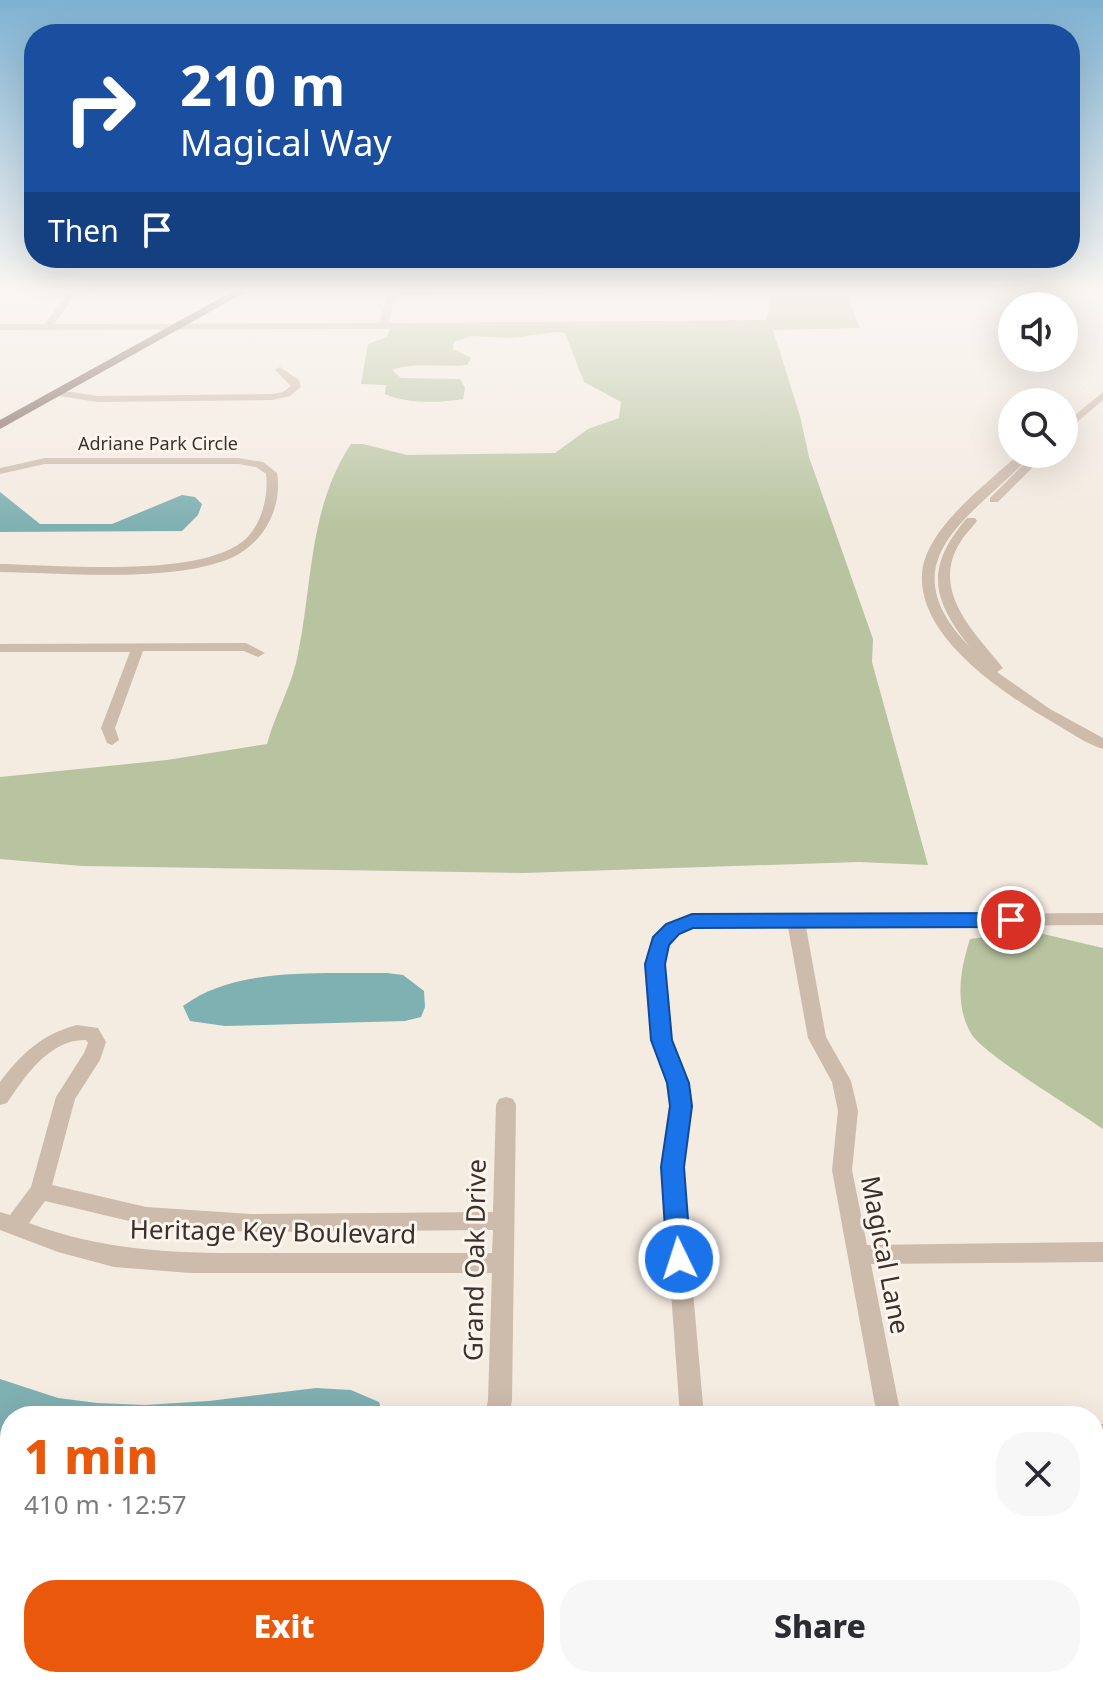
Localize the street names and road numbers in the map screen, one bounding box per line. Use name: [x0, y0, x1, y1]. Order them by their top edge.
street label: Adriane Park Circle: [78, 431, 238, 455]
street label: Grand Oak Drive: [454, 1158, 494, 1361]
street label: Magical Lane: [853, 1173, 919, 1337]
street label: Heritage Key Boulevard: [129, 1211, 417, 1251]

